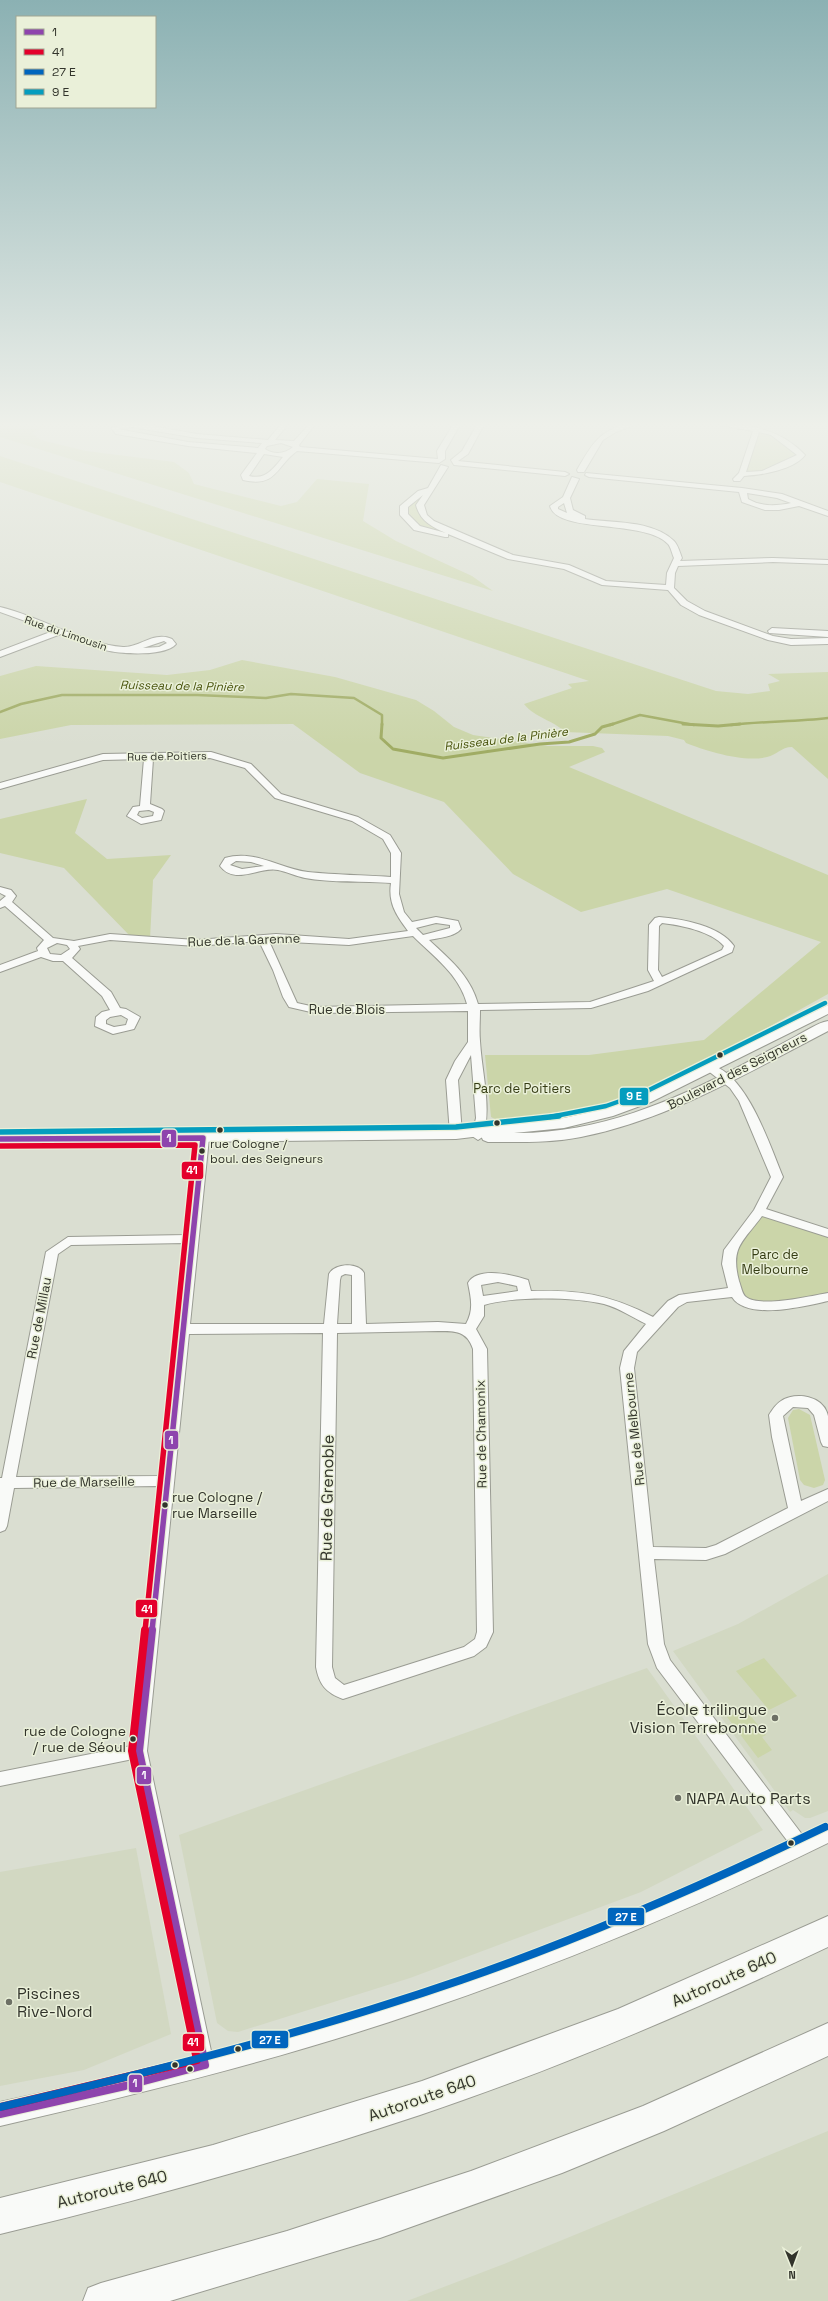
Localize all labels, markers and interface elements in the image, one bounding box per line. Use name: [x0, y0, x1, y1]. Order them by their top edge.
legend: [16, 16, 156, 108]
text: 1: [52, 24, 57, 40]
text: 41: [52, 44, 64, 60]
text: 27 E: [52, 64, 76, 80]
text: 9 E: [52, 84, 69, 100]
street label: Rue du Limousin: [23, 612, 109, 654]
water label: Ruisseau de la Pinière: [120, 677, 245, 695]
water label: Ruisseau de la Pinière: [443, 723, 570, 755]
street label: Rue de Poitiers: [127, 748, 207, 764]
street label: Rue de la Garenne: [187, 930, 301, 950]
street label: Rue de Blois: [309, 1001, 385, 1018]
street label: Boulevard des Seigneurs: [664, 1028, 810, 1114]
unlabelled marker: [715, 1050, 725, 1060]
park label: Parc de Poitiers: [473, 1080, 571, 1097]
line badge: 9 E: [619, 1087, 649, 1106]
text: 9 E: [626, 1089, 642, 1103]
unlabelled marker: [492, 1118, 502, 1128]
unlabelled marker: [215, 1125, 225, 1135]
line badge: 1: [161, 1129, 177, 1148]
text: 1: [167, 1131, 172, 1145]
place label: rue Cologne / boul. des Seigneurs: [210, 1136, 323, 1167]
marker: rue Cologne / boul. des Seigneurs: [197, 1146, 207, 1156]
line badge: 41: [181, 1161, 204, 1180]
text: 41: [186, 1163, 198, 1177]
park label: Parc de Melbourne: [741, 1246, 809, 1278]
street label: Rue de Millau: [23, 1276, 55, 1360]
street label: Rue de Melbourne: [620, 1372, 648, 1486]
street label: Rue de Chamonix: [472, 1379, 490, 1488]
line badge: 1: [164, 1430, 179, 1450]
text: 1: [169, 1433, 174, 1447]
street label: Rue de Grenoble: [315, 1435, 339, 1561]
street label: Rue de Marseille: [33, 1473, 135, 1491]
place label: rue Cologne / rue Marseille: [172, 1488, 263, 1522]
marker: rue Cologne / rue Marseille: [160, 1500, 170, 1510]
line badge: 41: [135, 1599, 158, 1618]
text: 41: [141, 1602, 153, 1616]
place label: École trilingue Vision Terrebonne: [630, 1699, 767, 1738]
marker: École trilingue Vision Terrebonne: [770, 1713, 780, 1723]
place label: rue de Cologne / rue de Séoul: [24, 1722, 126, 1756]
marker: rue de Cologne / rue de Séoul: [128, 1734, 138, 1744]
line badge: 1: [136, 1766, 152, 1785]
text: 1: [142, 1768, 147, 1782]
place label: NAPA Auto Parts: [686, 1788, 811, 1809]
marker: NAPA Auto Parts: [673, 1793, 683, 1803]
unlabelled marker: [786, 1838, 796, 1848]
line badge: 27 E: [607, 1907, 645, 1926]
text: 27 E: [615, 1910, 637, 1924]
street label: Autoroute 640: [668, 1946, 780, 2012]
place label: Piscines Rive-Nord: [17, 1983, 93, 2022]
marker: Piscines Rive-Nord: [4, 1997, 14, 2007]
line badge: 27 E: [251, 2030, 289, 2049]
line badge: 41: [182, 2033, 205, 2052]
text: 27 E: [259, 2033, 281, 2047]
text: 41: [187, 2035, 199, 2049]
unlabelled marker: [233, 2044, 243, 2054]
unlabelled marker: [170, 2060, 180, 2070]
unlabelled marker: [185, 2064, 195, 2074]
street label: Autoroute 640: [365, 2070, 479, 2126]
line badge: 1: [128, 2074, 143, 2093]
text: 1: [133, 2076, 138, 2090]
street label: Autoroute 640: [55, 2165, 169, 2213]
north arrow: [772, 2245, 812, 2285]
text: N: [788, 2268, 796, 2282]

